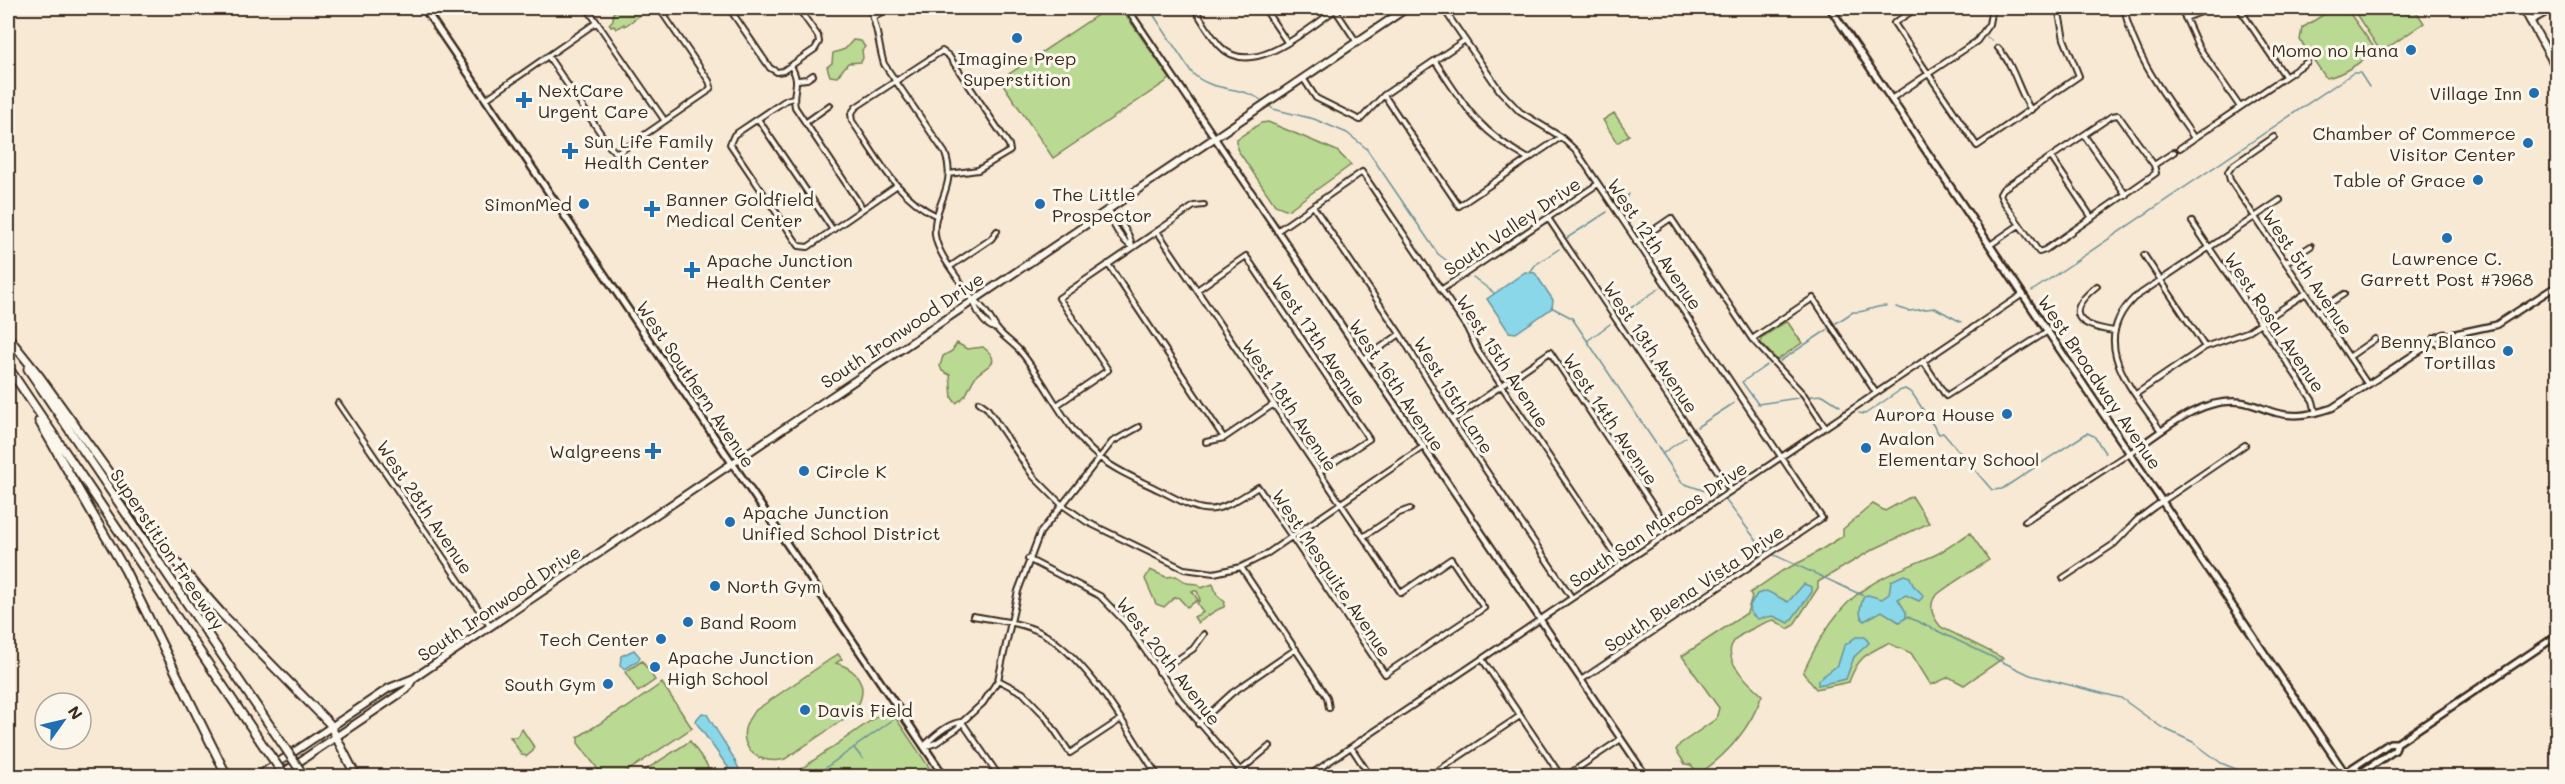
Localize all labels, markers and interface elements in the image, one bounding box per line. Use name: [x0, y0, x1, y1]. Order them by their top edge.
marker: Imagine Prep Superstition: [1010, 31, 1024, 45]
place label: Momo no Hana: [2272, 38, 2399, 62]
marker: Momo no Hana: [2404, 43, 2418, 57]
place label: Imagine Prep Superstition: [958, 46, 1076, 91]
place label: NextCare Urgent Care: [538, 78, 649, 123]
place label: Village Inn: [2429, 81, 2522, 105]
marker: Village Inn: [2527, 86, 2541, 100]
marker: NextCare Urgent Care: [515, 91, 533, 109]
place label: Chamber of Commerce Visitor Center: [2312, 121, 2516, 166]
place label: Sun Life Family Health Center: [584, 129, 714, 174]
marker: Chamber of Commerce Visitor Center: [2521, 136, 2535, 150]
marker: Sun Life Family Health Center: [561, 142, 579, 160]
place label: Table of Grace: [2333, 168, 2466, 192]
street label: South Valley Drive: [1439, 171, 1585, 281]
marker: Table of Grace: [2471, 173, 2485, 187]
street label: West 12th Avenue: [1602, 174, 1708, 314]
place label: The Little Prospector: [1052, 182, 1152, 227]
place label: Banner Goldfield Medical Center: [666, 187, 814, 232]
place label: SimonMed: [484, 192, 572, 216]
marker: SimonMed: [577, 197, 591, 211]
marker: The Little Prospector: [1033, 197, 1047, 211]
marker: Banner Goldfield Medical Center: [643, 200, 661, 218]
street label: West 5th Avenue: [2257, 205, 2359, 339]
marker: Lawrence C. Garrett Post #7968: [2440, 231, 2454, 245]
place label: Lawrence C. Garrett Post #7968: [2361, 246, 2534, 291]
street label: West Rosal Avenue: [2219, 247, 2331, 397]
place label: Apache Junction Health Center: [706, 248, 853, 293]
marker: Apache Junction Health Center: [683, 261, 701, 279]
street label: South Ironwood Drive: [816, 266, 988, 394]
street label: West 17th Avenue: [1266, 270, 1372, 410]
street label: West 13th Avenue: [1598, 276, 1704, 418]
street label: West 15th Avenue: [1451, 290, 1555, 432]
street label: West Broadway Avenue: [2033, 290, 2167, 474]
street label: West Southern Avenue: [631, 296, 761, 472]
street label: West 16th Avenue: [1344, 314, 1450, 456]
place label: Benny Blanco Tortillas: [2380, 329, 2496, 374]
street label: West 15th Lane: [1408, 332, 1500, 458]
street label: West 18th Avenue: [1237, 334, 1343, 476]
marker: Benny Blanco Tortillas: [2501, 344, 2515, 358]
street label: West 14th Avenue: [1558, 348, 1664, 490]
place label: Aurora House: [1874, 402, 1995, 426]
marker: Aurora House: [2000, 407, 2014, 421]
place label: Avalon Elementary School: [1878, 426, 2040, 471]
street label: West 28th Avenue: [371, 435, 479, 579]
place label: Walgreens: [549, 439, 641, 463]
marker: Avalon Elementary School: [1859, 441, 1873, 455]
marker: Walgreens: [646, 444, 660, 458]
street label: South San Marcos Drive: [1564, 455, 1752, 593]
place label: Circle K: [816, 459, 886, 483]
street label: Superstition Freeway: [105, 464, 231, 634]
marker: Circle K: [797, 464, 811, 478]
street label: West Mesquite Avenue: [1267, 484, 1397, 662]
place label: Apache Junction Unified School District: [742, 500, 940, 545]
marker: Apache Junction Unified School District: [723, 515, 737, 529]
street label: South Buena Vista Drive: [1599, 519, 1789, 657]
street label: South Ironwood Drive: [413, 539, 585, 667]
place label: North Gym: [727, 574, 821, 598]
marker: North Gym: [708, 579, 722, 593]
street label: West 20th Avenue: [1111, 592, 1227, 730]
place label: Band Room: [700, 610, 797, 634]
marker: Band Room: [681, 615, 695, 629]
place label: Tech Center: [539, 627, 649, 651]
marker: Tech Center: [654, 632, 668, 646]
place label: Apache Junction High School: [667, 645, 814, 690]
marker: Apache Junction High School: [648, 660, 662, 674]
place label: South Gym: [504, 672, 596, 696]
marker: South Gym: [601, 677, 615, 691]
north arrow: [33, 691, 93, 751]
place label: Davis Field: [817, 698, 913, 722]
text: N: [64, 701, 88, 723]
marker: Davis Field: [798, 703, 812, 717]

